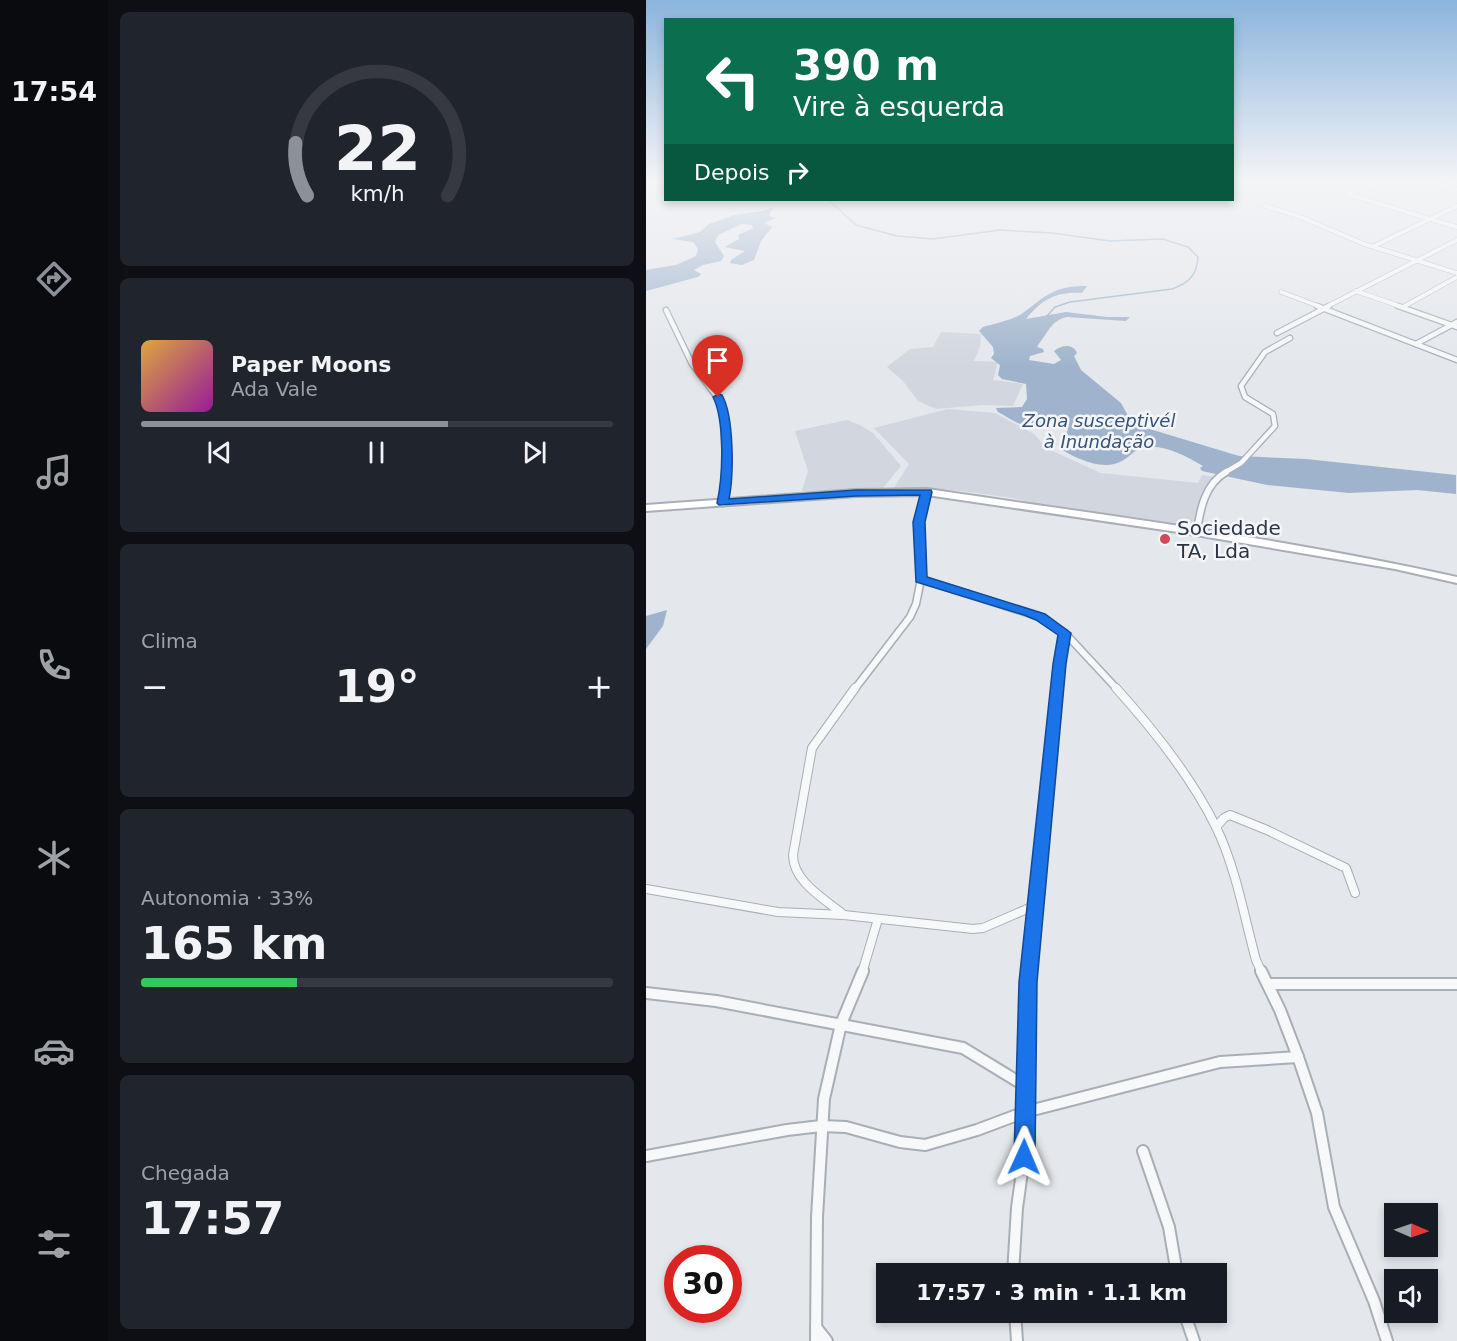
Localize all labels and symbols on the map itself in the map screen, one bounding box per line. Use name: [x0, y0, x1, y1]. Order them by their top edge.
pin: [692, 335, 743, 397]
water label: Zona susceptivél à Inundação: [1022, 410, 1175, 452]
place label: Sociedade TA, Lda: [1176, 516, 1281, 563]
marker: Sociedade TA, Lda: [1158, 532, 1172, 546]
position arrow: [992, 1125, 1056, 1189]
north arrow: [1384, 1203, 1438, 1257]
speed limit sign: 30: [664, 1245, 742, 1323]

